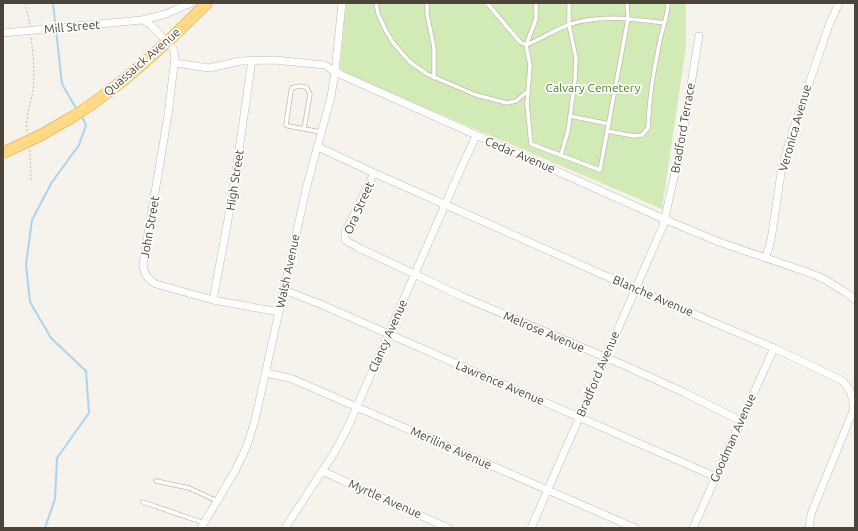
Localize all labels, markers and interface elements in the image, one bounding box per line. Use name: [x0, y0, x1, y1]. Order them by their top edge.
street label: Mill Street: [44, 18, 101, 35]
street label: Quassaick Avenue: [101, 25, 182, 98]
park label: Calvary Cemetery: [546, 81, 641, 94]
street label: Bradford Terrace: [668, 82, 697, 174]
street label: Veronica Avenue: [776, 83, 813, 173]
street label: Cedar Avenue: [483, 134, 557, 175]
street label: High Street: [223, 148, 246, 211]
street label: Ora Street: [341, 179, 376, 236]
street label: John Street: [138, 195, 161, 259]
street label: Walsh Avenue: [273, 233, 302, 309]
street label: Blanche Avenue: [611, 273, 695, 318]
street label: Clancy Avenue: [366, 297, 409, 374]
street label: Melrose Avenue: [502, 309, 587, 354]
street label: Bradford Avenue: [574, 329, 621, 419]
street label: Lawrence Avenue: [454, 358, 546, 407]
street label: Goodman Avenue: [707, 391, 758, 484]
street label: Meriline Avenue: [409, 424, 494, 471]
street label: Myrtle Avenue: [347, 477, 424, 520]

